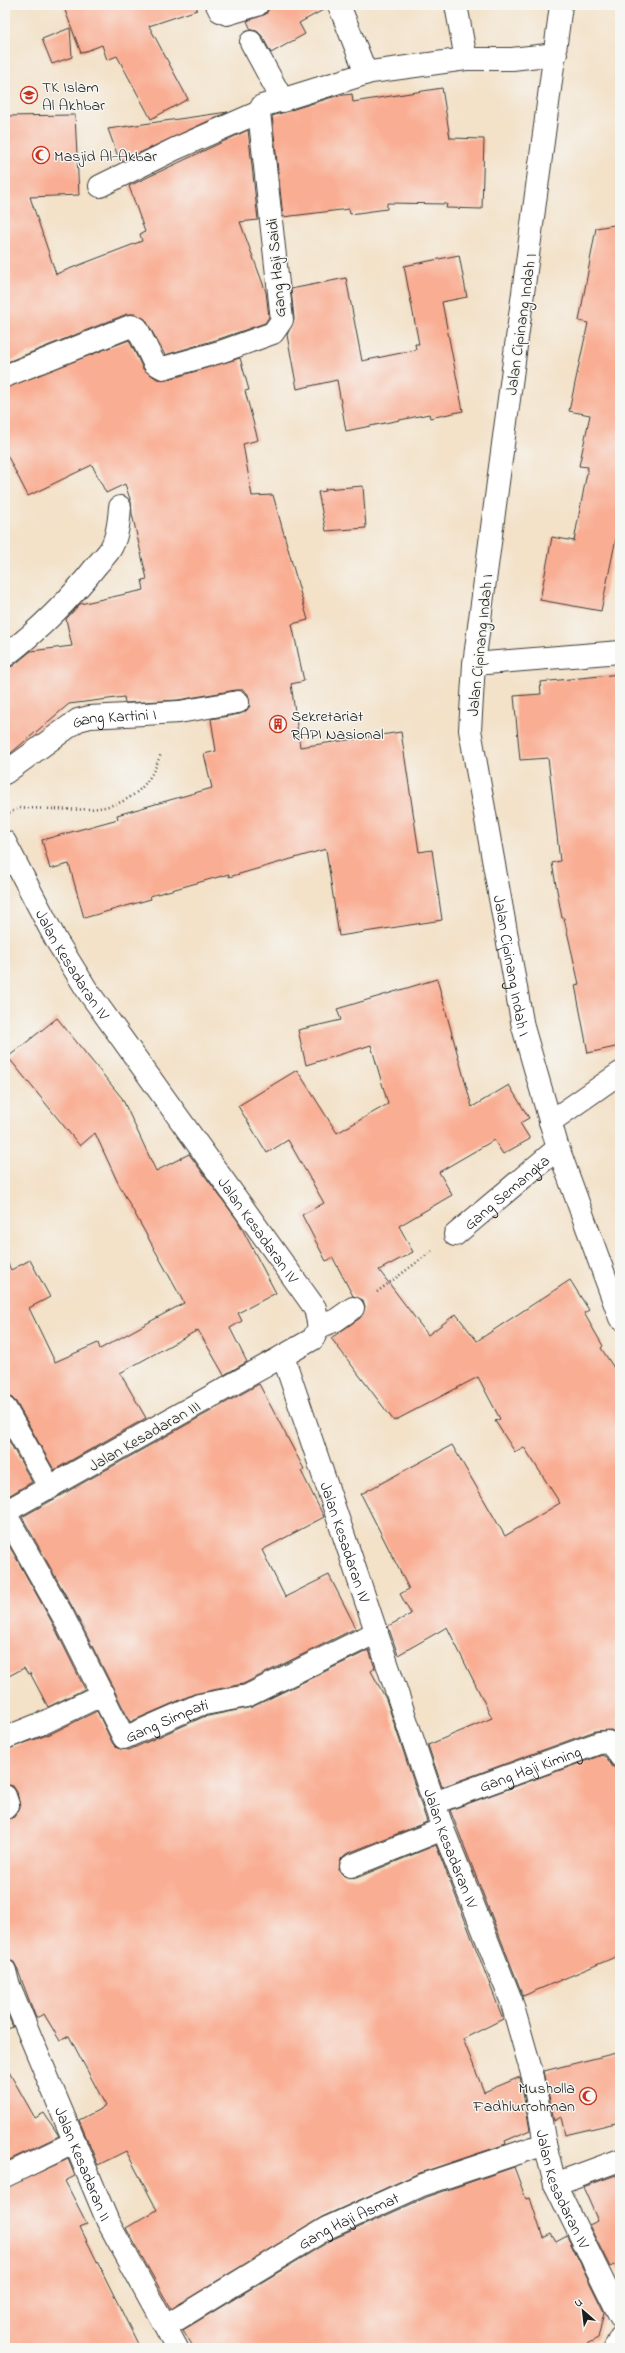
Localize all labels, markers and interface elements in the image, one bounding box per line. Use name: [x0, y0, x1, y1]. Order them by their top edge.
place label: TK Islam Al Akhbar: [42, 76, 105, 118]
school or university icon: TK Islam Al Akhbar: [19, 85, 39, 105]
mosque icon: Masjid Al-Akbar: [31, 145, 51, 165]
place label: Masjid Al-Akbar: [54, 145, 157, 169]
street label: Gang Haji Saidi: [261, 217, 293, 318]
street label: Jalan Cipinang Indah I: [500, 252, 544, 397]
street label: Jalan Cipinang Indah I: [462, 573, 500, 718]
street label: Gang Kartini I: [66, 703, 157, 736]
place label: Sekretariat RAPI Nasional: [291, 705, 384, 747]
building icon: Sekretariat RAPI Nasional: [268, 714, 288, 734]
street label: Jalan Cipinang Indah I: [486, 893, 535, 1040]
street label: Jalan Kesadaran IV: [28, 906, 115, 1026]
street label: Gang Semangka: [459, 1150, 556, 1237]
street label: Jalan Kesadaran IV: [211, 1173, 304, 1289]
street label: Jalan Kesadaran III: [85, 1395, 205, 1479]
street label: Jalan Kesadaran IV: [312, 1479, 376, 1606]
street label: Gang Simpati: [122, 1693, 211, 1750]
street label: Gang Haji Kiming: [476, 1740, 585, 1800]
street label: Jalan Kesadaran IV: [416, 1786, 483, 1912]
place label: Musholla Fadhlurrohman: [472, 2077, 575, 2119]
mosque icon: Musholla Fadhlurrohman: [578, 2086, 598, 2106]
street label: Jalan Kesadaran II: [47, 2103, 116, 2225]
street label: Jalan Kesadaran IV: [529, 2128, 595, 2254]
street label: Gang Haji Asmat: [294, 2187, 404, 2257]
north arrow: [563, 2291, 603, 2331]
text: U: [572, 2294, 586, 2312]

